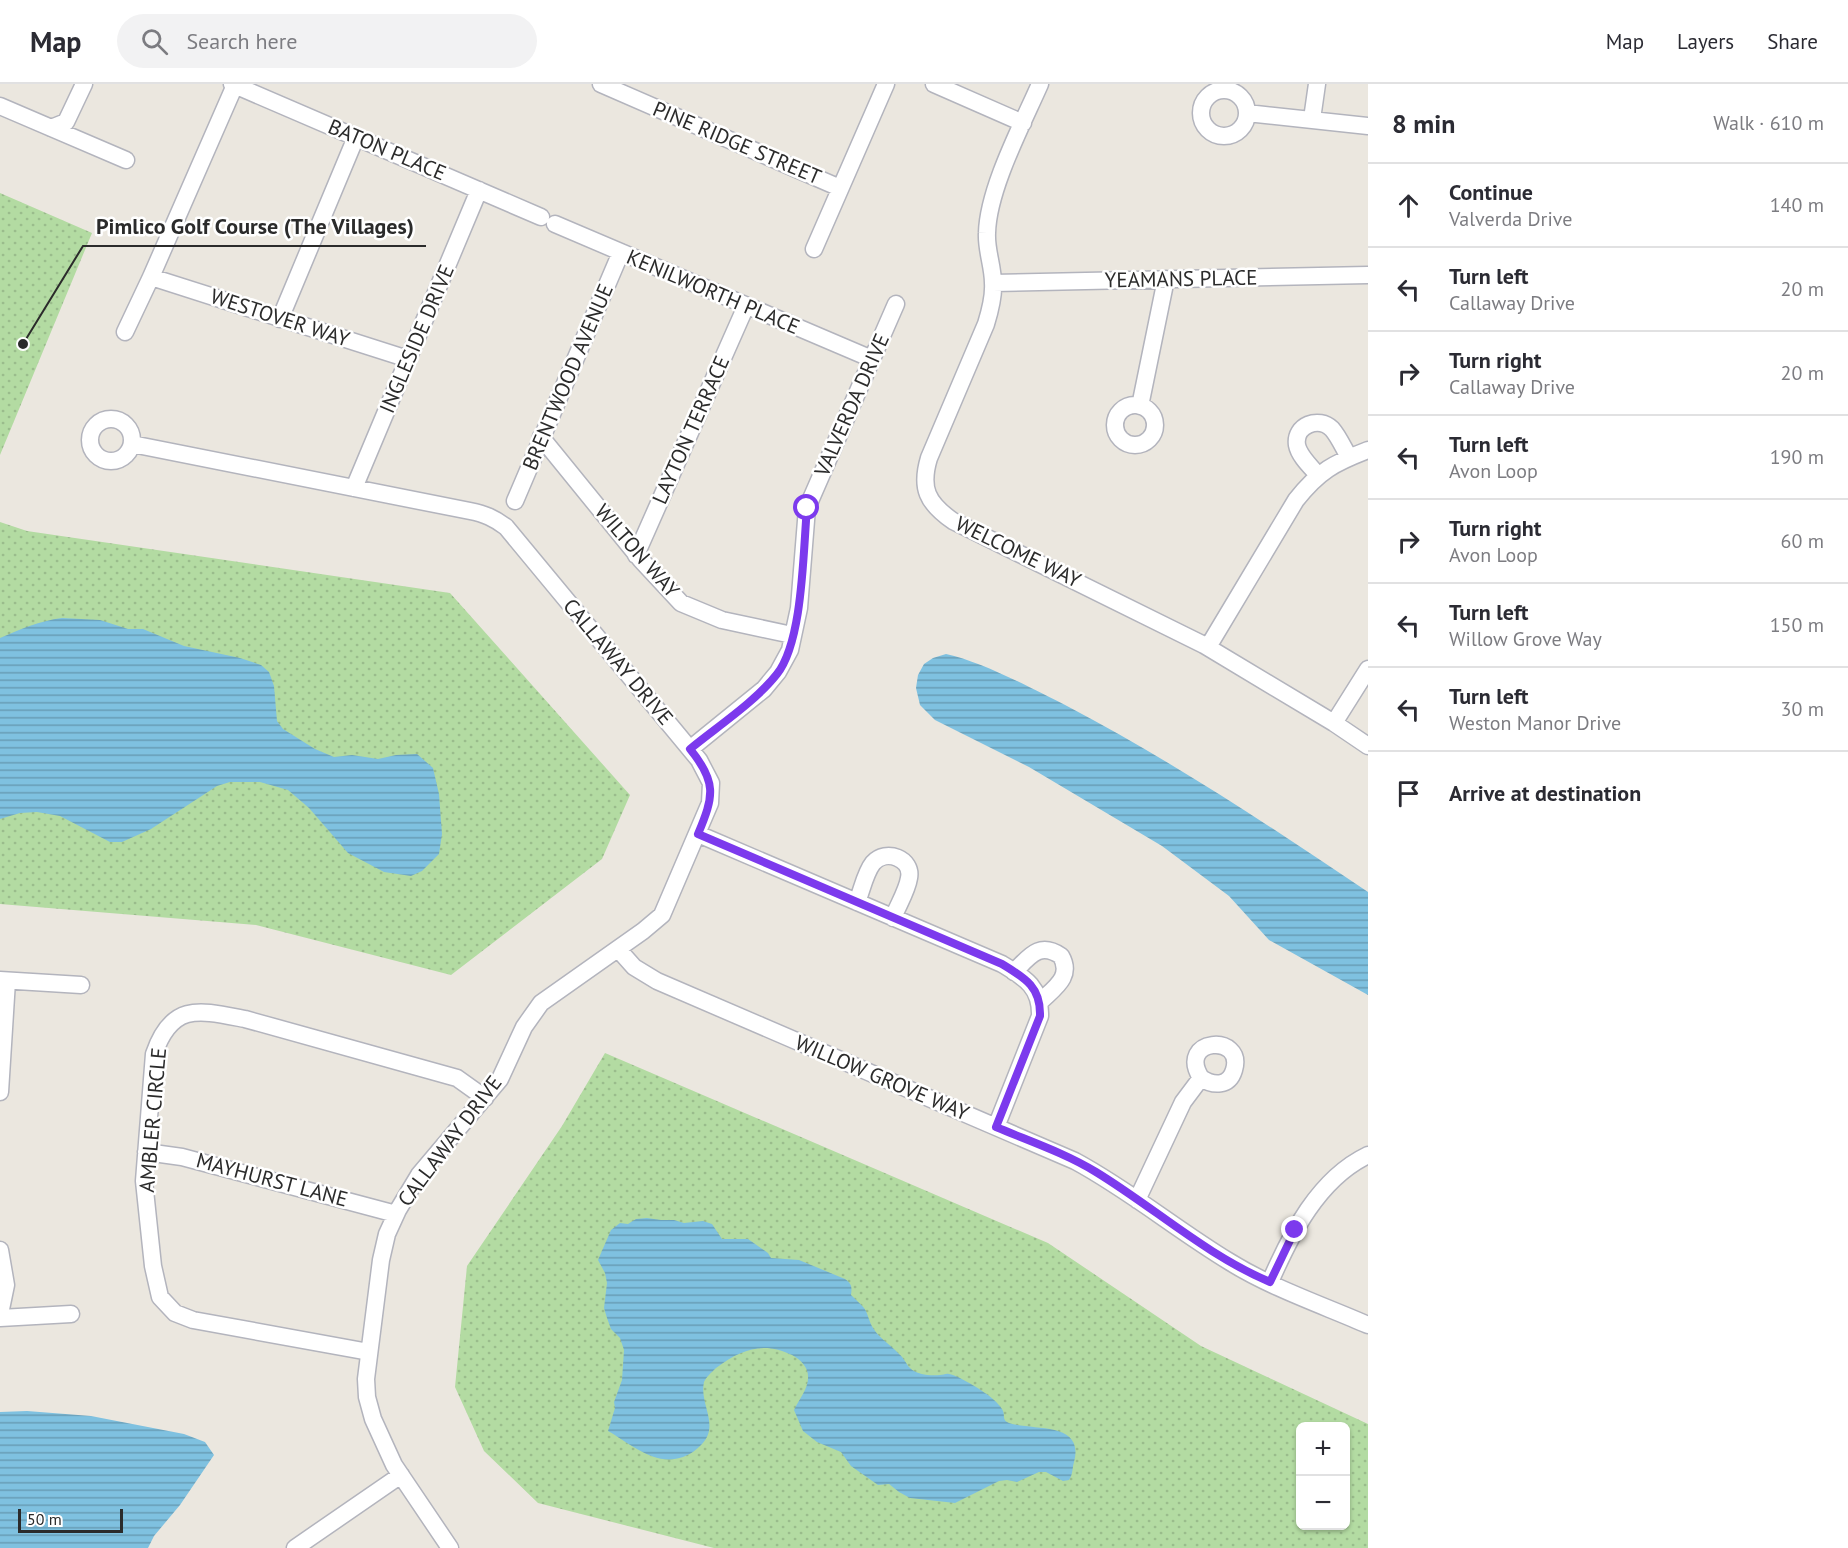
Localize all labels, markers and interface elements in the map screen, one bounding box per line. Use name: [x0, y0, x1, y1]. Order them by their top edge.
search box: [117, 14, 537, 68]
text: Map: [30, 23, 81, 60]
icon: search: [138, 25, 171, 58]
text: Search here: [186, 27, 297, 55]
text: Map: [1606, 28, 1644, 55]
text: Layers: [1677, 28, 1734, 55]
text: Share: [1767, 28, 1818, 55]
street label: PINE RIDGE STREET: [649, 95, 826, 190]
text: 8 min: [1392, 107, 1455, 140]
text: Walk · 610 m: [1713, 110, 1824, 136]
street label: BATON PLACE: [324, 113, 450, 187]
text: Continue: [1449, 178, 1533, 206]
icon: ahead: [1392, 189, 1425, 222]
text: 140 m: [1770, 192, 1824, 218]
callout: Pimlico Golf Course (The Villages): [83, 206, 426, 246]
text: Valverda Drive: [1449, 206, 1572, 232]
text: Pimlico Golf Course (The Villages): [96, 212, 414, 240]
street label: KENILWORTH PLACE: [623, 243, 804, 340]
street label: INGLESIDE DRIVE: [373, 261, 460, 417]
text: Turn left: [1449, 262, 1529, 290]
street label: YEAMANS PLACE: [1104, 264, 1258, 293]
icon: left: [1392, 273, 1425, 306]
text: 20 m: [1781, 276, 1824, 302]
street label: BRENTWOOD AVENUE: [516, 280, 619, 474]
street label: WESTOVER WAY: [207, 282, 353, 353]
text: Callaway Drive: [1449, 290, 1575, 316]
street label: VALVERDA DRIVE: [808, 329, 895, 481]
text: Turn right: [1449, 346, 1541, 374]
street label: LAYTON TERRACE: [646, 351, 735, 508]
icon: right: [1392, 357, 1425, 390]
text: 20 m: [1781, 360, 1824, 386]
text: Callaway Drive: [1449, 374, 1575, 400]
text: Turn left: [1449, 430, 1529, 458]
icon: left: [1392, 441, 1425, 474]
text: 190 m: [1770, 444, 1824, 470]
text: Avon Loop: [1449, 458, 1538, 484]
route start: [793, 494, 819, 520]
street label: WILTON WAY: [589, 498, 686, 603]
street label: WELCOME WAY: [951, 510, 1086, 594]
text: Turn right: [1449, 514, 1541, 542]
icon: right: [1392, 525, 1425, 558]
text: 60 m: [1781, 528, 1824, 554]
text: Avon Loop: [1449, 542, 1538, 568]
street label: CALLAWAY DRIVE: [558, 593, 679, 731]
text: Turn left: [1449, 598, 1529, 626]
icon: left: [1392, 609, 1425, 642]
text: 150 m: [1770, 612, 1824, 638]
text: Willow Grove Way: [1449, 626, 1602, 652]
text: Turn left: [1449, 682, 1529, 710]
icon: left: [1392, 693, 1425, 726]
text: 30 m: [1781, 696, 1824, 722]
text: Weston Manor Drive: [1449, 710, 1621, 736]
icon: arrive: [1392, 777, 1425, 810]
text: Arrive at destination: [1449, 779, 1641, 807]
street label: WILLOW GROVE WAY: [791, 1029, 973, 1126]
street label: AMBLER CIRCLE: [133, 1046, 172, 1193]
street label: CALLAWAY DRIVE: [392, 1070, 508, 1212]
street label: MAYHURST LANE: [193, 1146, 351, 1213]
route end: [1281, 1216, 1307, 1242]
map controls: [1296, 1422, 1350, 1530]
button: +: [1296, 1422, 1350, 1476]
button: −: [1296, 1476, 1350, 1530]
scale bar: [18, 1506, 123, 1534]
text: 50 m: [27, 1509, 62, 1529]

